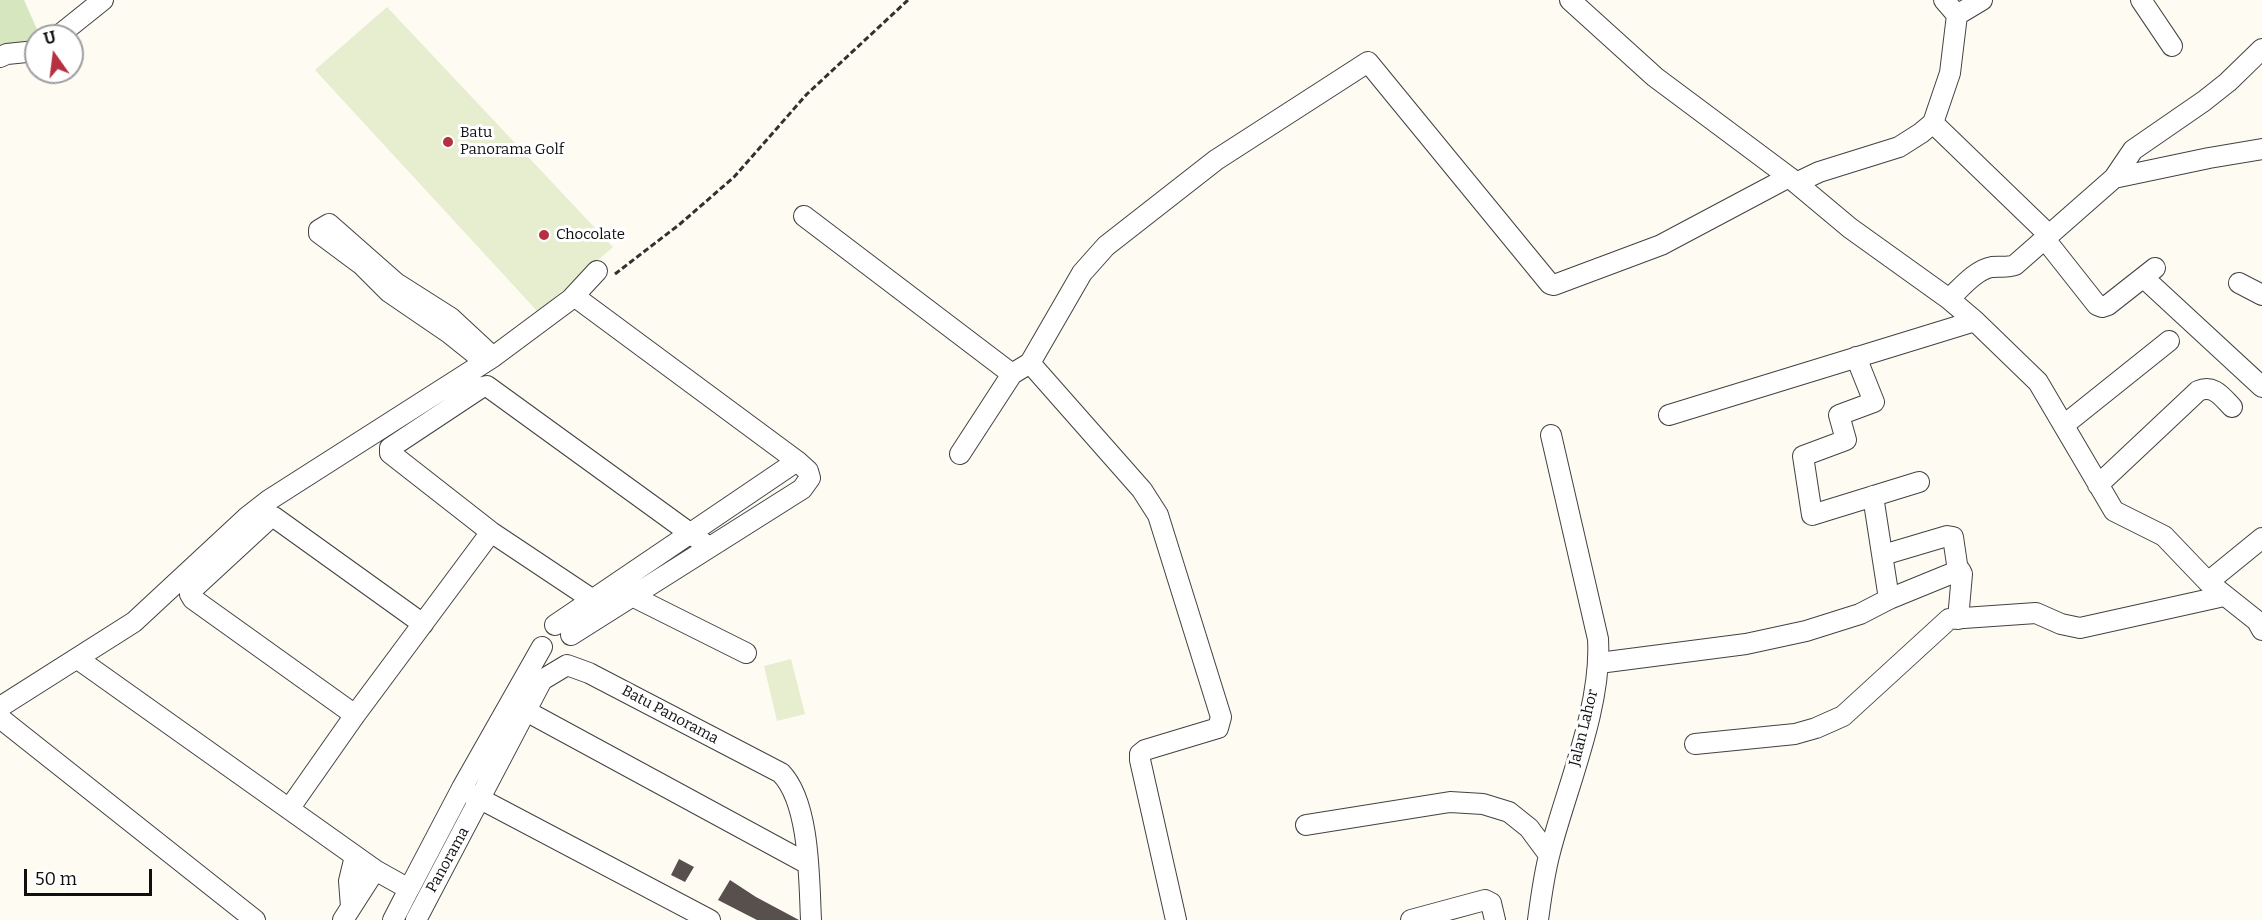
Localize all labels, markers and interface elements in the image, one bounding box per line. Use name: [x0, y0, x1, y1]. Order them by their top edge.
north arrow: [24, 24, 84, 84]
text: U: [42, 27, 58, 49]
place label: Batu Panorama Golf: [460, 124, 564, 159]
marker: Batu Panorama Golf: [441, 135, 455, 149]
place label: Chocolate: [556, 226, 625, 244]
marker: Chocolate: [537, 228, 551, 242]
street label: Batu Panorama: [619, 682, 721, 748]
street label: Jalan Lahor: [1566, 688, 1602, 768]
street label: Panorama: [423, 824, 473, 896]
scale bar: [27, 857, 154, 895]
text: 50 m: [35, 868, 77, 890]

